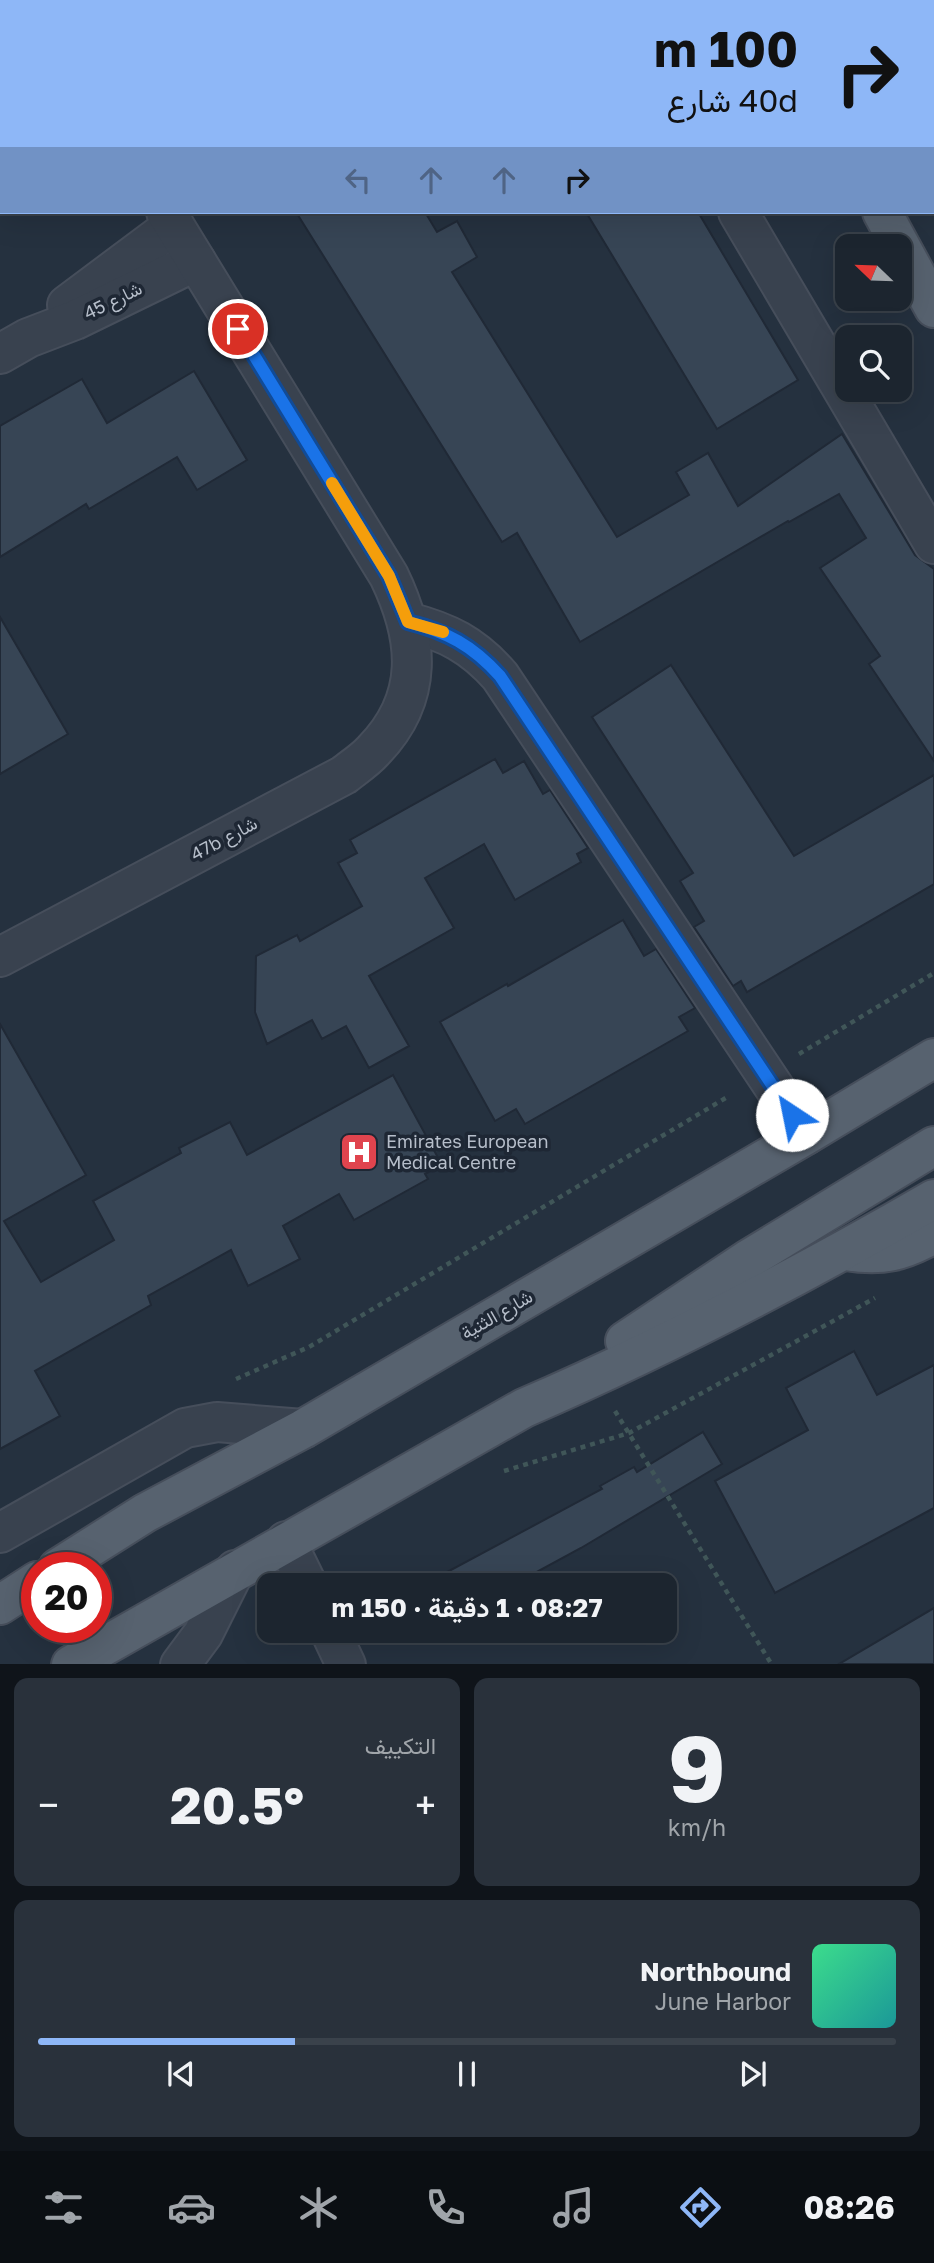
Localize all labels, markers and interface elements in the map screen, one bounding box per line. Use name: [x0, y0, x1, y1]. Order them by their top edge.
text: 100 m: [654, 19, 798, 78]
icon: right: [822, 28, 913, 119]
text: 40d شارع: [667, 81, 798, 119]
icon: left: [339, 161, 377, 199]
icon: ahead: [412, 161, 450, 199]
icon: ahead: [485, 161, 523, 199]
icon: right: [558, 161, 596, 199]
north arrow: [835, 234, 912, 312]
map controls: [835, 234, 912, 402]
street label: شارع 45: [80, 277, 146, 325]
pin: [208, 299, 268, 359]
icon: arrive: [219, 310, 257, 348]
button: search: [835, 325, 912, 402]
street label: 47b شارع: [186, 811, 262, 867]
position arrow: [755, 1078, 829, 1152]
place label: Emirates European Medical Centre: [386, 1130, 549, 1173]
hospital icon: Emirates European Medical Centre: [338, 1131, 380, 1173]
street label: شارع الثنية: [457, 1285, 537, 1345]
speed limit sign: 20: [21, 1552, 112, 1643]
text: 08:27 · 1 دقيقة · 150 m: [331, 1592, 603, 1623]
text: 9: [668, 1713, 726, 1822]
text: التكييف: [365, 1731, 436, 1759]
text: 20.5°: [170, 1773, 304, 1835]
text: −: [38, 1782, 59, 1827]
text: +: [415, 1782, 436, 1827]
text: km/h: [668, 1813, 726, 1841]
text: Northbound: [640, 1956, 791, 1987]
text: June Harbor: [655, 1987, 791, 2015]
icon: previous: [162, 2055, 200, 2093]
icon: pause: [448, 2055, 486, 2093]
icon: next: [734, 2055, 772, 2093]
icon: filters: [39, 2183, 88, 2232]
icon: car: [167, 2183, 216, 2232]
icon: climate: [294, 2183, 343, 2232]
icon: phone: [421, 2183, 470, 2232]
icon: music: [549, 2183, 598, 2232]
icon: directions: [676, 2183, 725, 2232]
text: 08:26: [803, 2188, 895, 2226]

